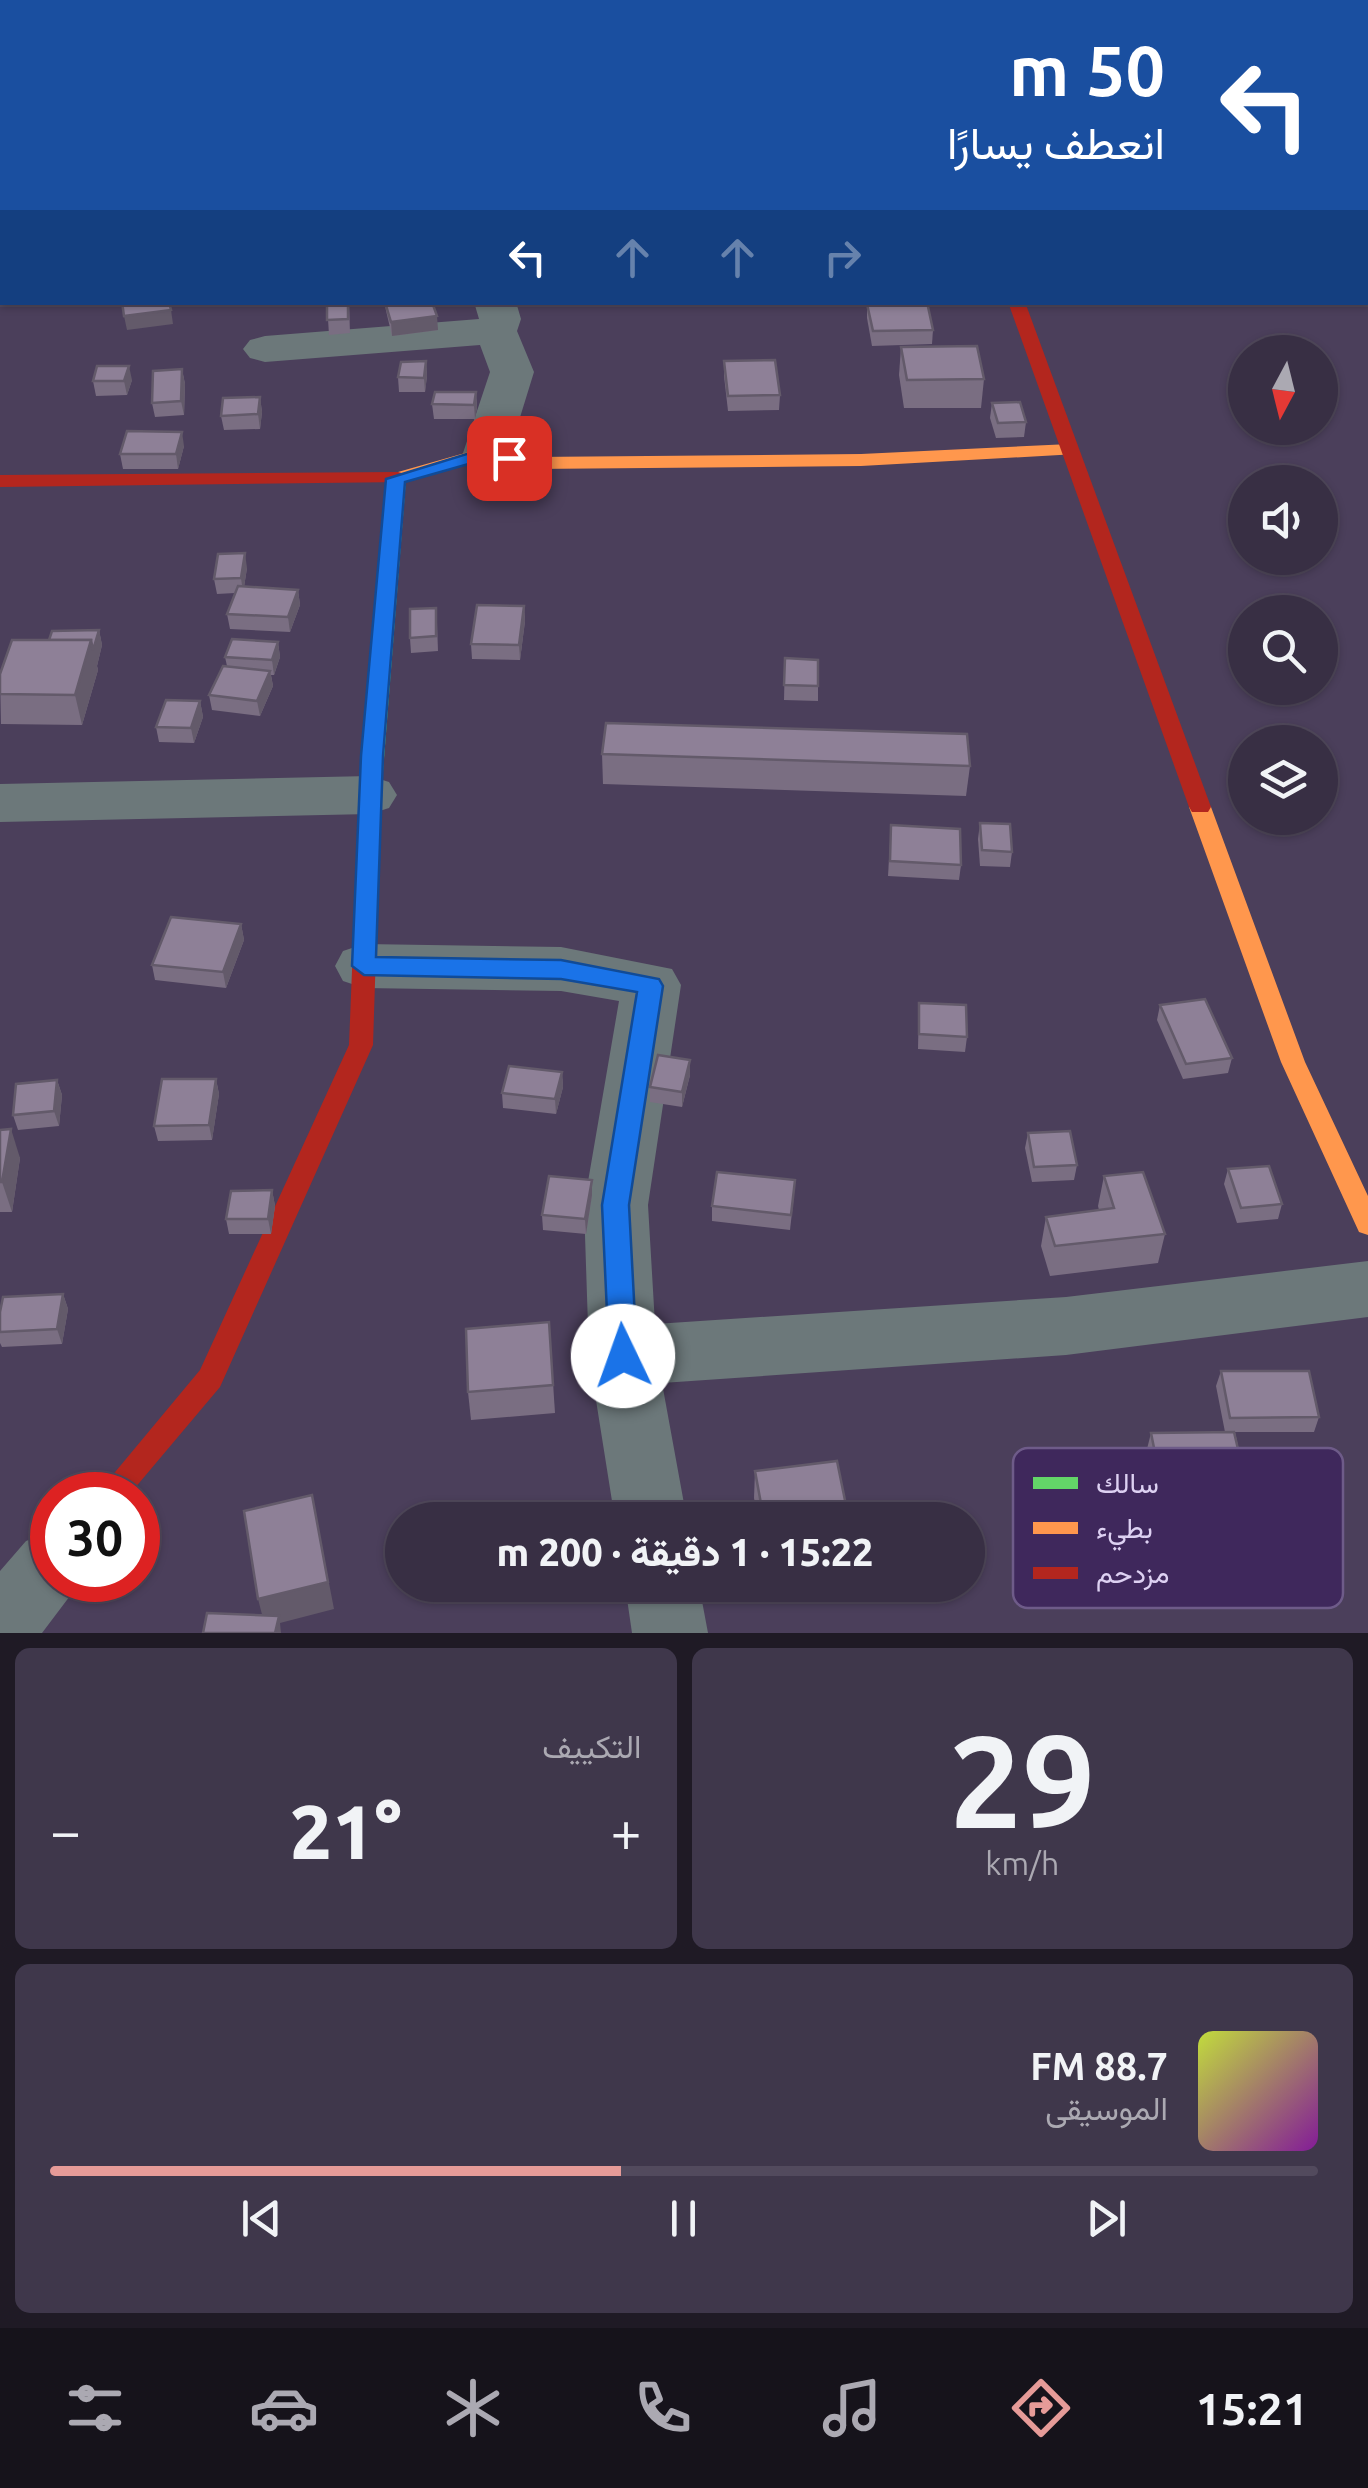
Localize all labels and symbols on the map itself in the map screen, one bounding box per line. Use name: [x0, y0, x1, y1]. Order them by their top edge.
north arrow: [1228, 335, 1338, 445]
pin: [467, 416, 552, 501]
position arrow: [571, 1304, 675, 1408]
legend: [1013, 1448, 1343, 1608]
text: سالك: [1096, 1467, 1159, 1498]
speed limit sign: 30: [30, 1472, 160, 1602]
text: بطيء: [1096, 1512, 1153, 1551]
text: مزدحم: [1096, 1557, 1169, 1592]

